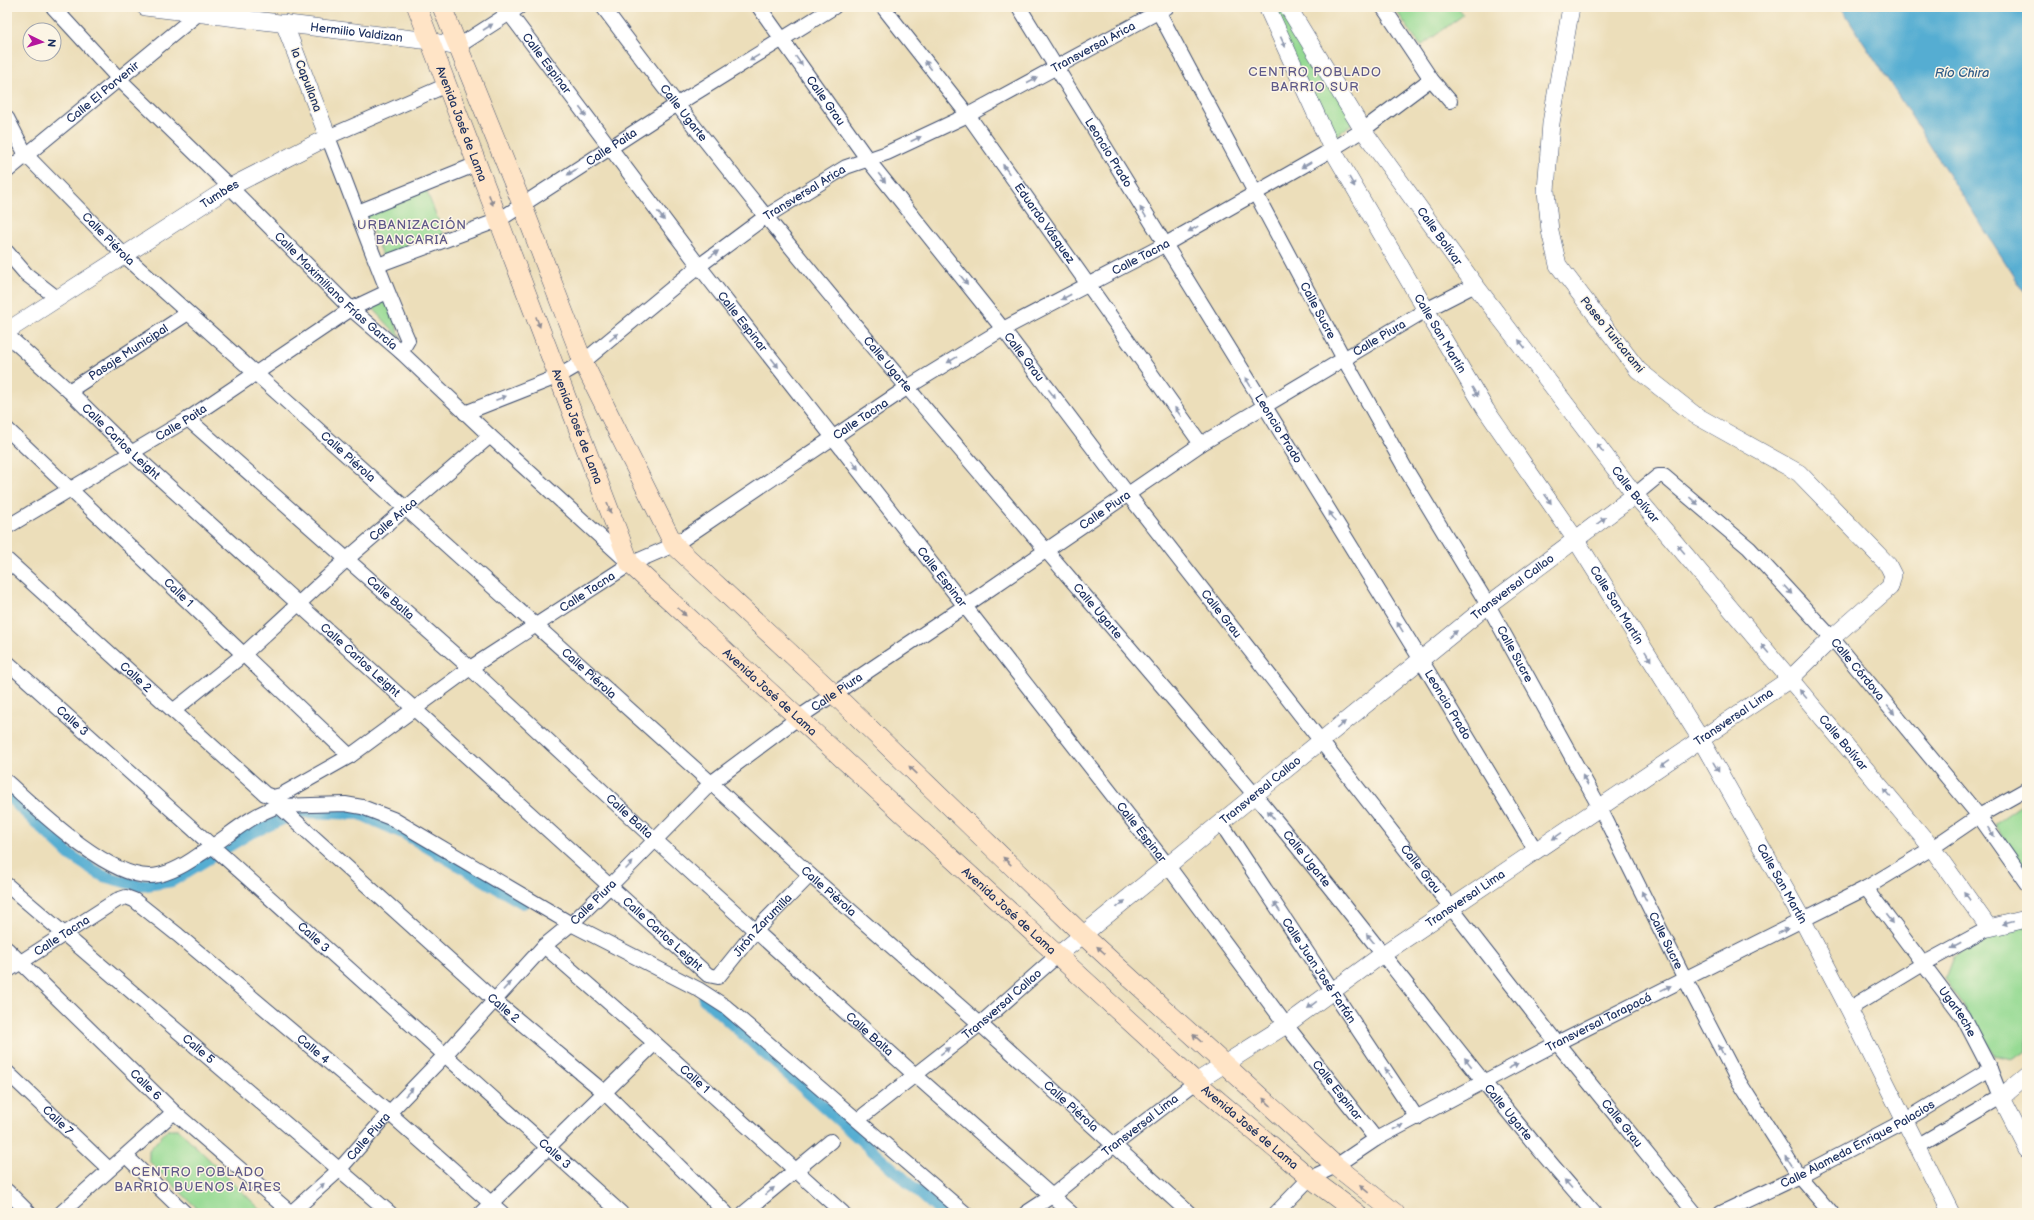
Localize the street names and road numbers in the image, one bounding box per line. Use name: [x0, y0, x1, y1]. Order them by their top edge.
street label: Transversal Arica: [1048, 18, 1138, 76]
street label: Hermilio Valdizan: [309, 19, 404, 45]
street label: Calle Espinar: [519, 30, 575, 97]
street label: la Capullana: [287, 46, 325, 114]
street label: Calle El Porvenir: [63, 57, 143, 127]
street label: Avenida José de Lama: [433, 64, 491, 184]
street label: Calle Grau: [803, 73, 849, 128]
street label: Calle Ugarte: [657, 81, 711, 144]
street label: Leoncio Prado: [1082, 115, 1136, 190]
street label: Calle Paita: [583, 125, 640, 169]
street label: Transversal Arica: [761, 162, 848, 224]
street label: Tumbes: [197, 176, 241, 212]
street label: Eduardo Vásquez: [1011, 180, 1078, 266]
street label: Calle Bolívar: [1414, 204, 1466, 269]
street label: Calle Piérola: [79, 209, 138, 269]
street label: Calle Maximiliano Frías García: [271, 229, 401, 353]
street label: Calle Tacna: [1109, 236, 1173, 278]
street label: Calle Sucre: [1297, 279, 1339, 341]
street label: Calle Espinar: [714, 288, 771, 355]
street label: Calle San Martín: [1411, 291, 1470, 376]
street label: Paseo Turicarami: [1577, 294, 1647, 376]
street label: Calle Piura: [1350, 316, 1409, 359]
street label: Pasaje Municipal: [86, 321, 171, 384]
street label: Calle Grau: [1001, 329, 1047, 384]
street label: Calle Ugarte: [860, 333, 916, 395]
street label: Avenida José de Lama: [549, 367, 606, 486]
street label: Leoncio Prado: [1251, 391, 1306, 466]
street label: Calle Tacna: [830, 395, 891, 443]
street label: Calle Carlos Leight: [79, 400, 164, 483]
street label: Calle Paita: [153, 401, 210, 444]
street label: Calle Piérola: [317, 428, 379, 485]
street label: Calle Bolívar: [1608, 463, 1663, 526]
street label: Calle Piura: [1076, 487, 1134, 533]
street label: Calle Arica: [366, 494, 420, 544]
street label: Calle Espinar: [914, 544, 971, 611]
street label: Transversal Callao: [1468, 551, 1557, 623]
street label: Calle San Martín: [1587, 563, 1647, 647]
street label: Calle Tacna: [557, 568, 618, 615]
street label: Calle Balta: [363, 573, 418, 623]
street label: Calle 1: [160, 575, 197, 610]
street label: Calle Ugarte: [1070, 580, 1126, 642]
street label: Calle Grau: [1198, 586, 1245, 641]
street label: Calle Carlos Leight: [317, 620, 404, 700]
street label: Calle Sucre: [1493, 623, 1537, 685]
street label: Calle Córdova: [1828, 635, 1888, 704]
street label: Calle Piérola: [558, 645, 620, 702]
street label: Avenida José de Lama: [720, 645, 820, 739]
street label: Calle 2: [117, 659, 155, 695]
street label: Leoncio Prado: [1421, 667, 1475, 742]
street label: Calle Piura: [808, 669, 866, 715]
street label: Transversal Lima: [1691, 685, 1776, 749]
street label: Calle 3: [53, 702, 92, 739]
street label: Calle Bolívar: [1816, 712, 1872, 774]
street label: Transversal Callao: [1217, 753, 1304, 828]
street label: Calle Balta: [603, 791, 656, 842]
street label: Calle Espinar: [1113, 799, 1170, 866]
street label: Calle Ugarte: [1279, 827, 1334, 890]
street label: Calle San Martín: [1753, 841, 1811, 927]
street label: Calle Grau: [1397, 842, 1445, 896]
street label: Calle Piérola: [798, 863, 860, 920]
street label: Avenida José de Lama: [959, 864, 1059, 958]
street label: Transversal Lima: [1423, 866, 1508, 931]
street label: Calle Piura: [567, 876, 620, 928]
street label: Jirón Zarumilla: [730, 890, 795, 960]
street label: Calle Carlos Leight: [619, 894, 706, 974]
street label: Calle Sucre: [1645, 909, 1686, 972]
street label: Calle Tacna: [31, 912, 92, 959]
street label: Calle Juan José Farfán: [1279, 915, 1360, 1026]
street label: Calle 3: [294, 919, 333, 956]
street label: Transversal Callao: [959, 965, 1045, 1043]
street label: Ugarteche: [1935, 984, 1980, 1039]
street label: Transversal Tarapacá: [1543, 989, 1654, 1055]
street label: Calle 2: [484, 990, 523, 1026]
street label: Calle Balta: [843, 1009, 897, 1059]
street label: Calle 5: [179, 1031, 218, 1067]
street label: Calle 4: [294, 1031, 333, 1068]
street label: Calle Espinar: [1309, 1057, 1366, 1124]
street label: Calle 1: [676, 1061, 713, 1096]
street label: Calle 6: [127, 1066, 165, 1103]
street label: Calle Piérola: [1040, 1078, 1102, 1135]
street label: Calle Ugarte: [1481, 1081, 1536, 1143]
street label: Avenida José de Lama: [1198, 1082, 1302, 1173]
street label: Transversal Lima: [1099, 1091, 1181, 1160]
street label: Calle Grau: [1598, 1096, 1646, 1150]
street label: Calle Alameda Enrique Palacios: [1778, 1097, 1938, 1191]
street label: Calle 7: [39, 1102, 76, 1138]
street label: Calle Piura: [343, 1109, 394, 1164]
street label: Calle 3: [535, 1135, 574, 1172]

